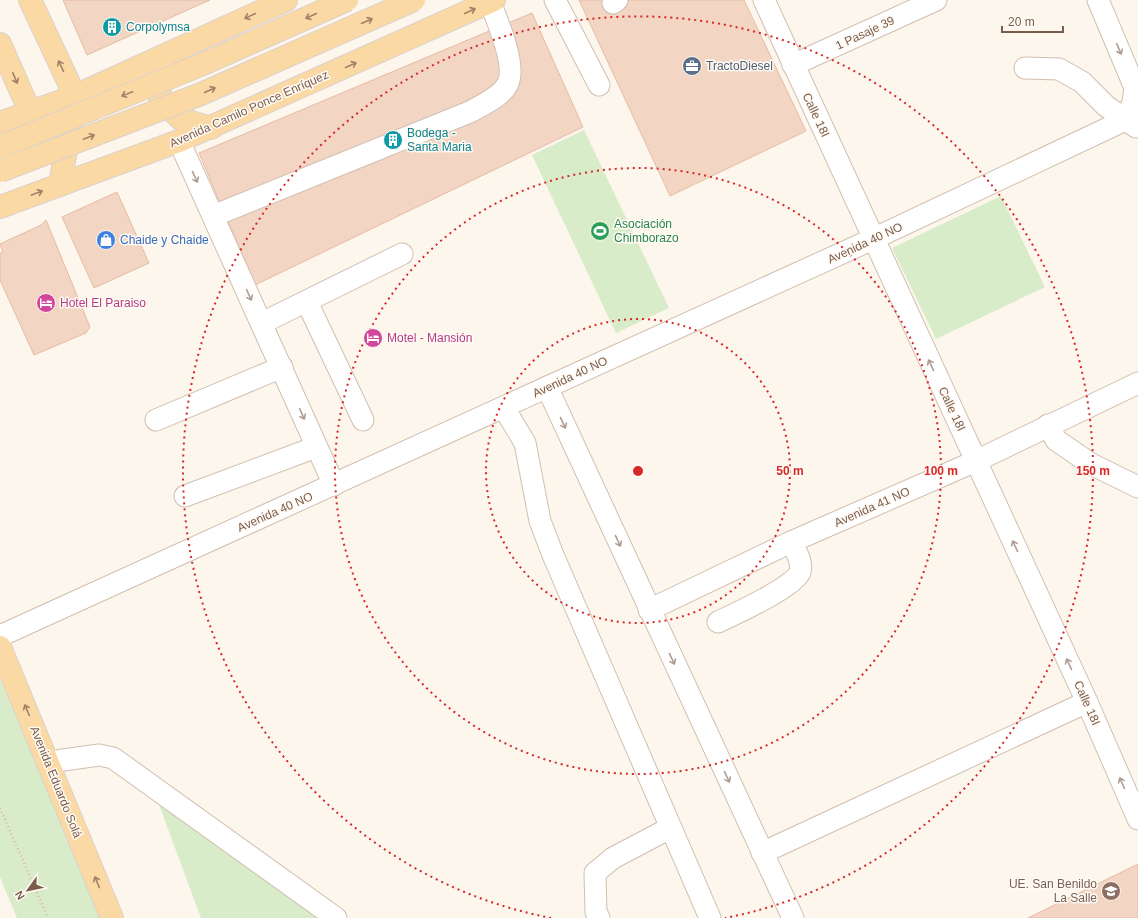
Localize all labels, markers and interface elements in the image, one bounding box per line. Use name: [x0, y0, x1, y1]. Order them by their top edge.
one-way arrow: [463, 7, 475, 14]
scale bar: [1002, 8, 1063, 34]
one-way arrow: [245, 13, 257, 21]
one-way arrow: [306, 13, 318, 20]
street label: 1 Pasaje 39: [833, 13, 897, 53]
text: 20 m: [1008, 15, 1035, 29]
building icon: Corpolymsa: [101, 16, 123, 38]
one-way arrow: [361, 16, 373, 24]
place label: Corpolymsa: [126, 20, 190, 34]
one-way arrow: [1115, 42, 1123, 54]
office icon: TractoDiesel: [681, 55, 703, 77]
place label: TractoDiesel: [706, 59, 773, 73]
one-way arrow: [56, 60, 64, 72]
one-way arrow: [345, 60, 357, 68]
street label: Avenida Camilo Ponce Enríquez: [167, 68, 331, 150]
one-way arrow: [12, 72, 19, 84]
one-way arrow: [203, 86, 215, 93]
one-way arrow: [122, 91, 134, 99]
street label: Calle 18I: [800, 91, 832, 139]
place label: Bodega - Santa Maria: [407, 126, 472, 154]
building icon: Bodega - Santa Maria: [382, 129, 404, 151]
one-way arrow: [82, 132, 94, 140]
one-way arrow: [192, 170, 199, 182]
one-way arrow: [30, 189, 42, 197]
place label: Asociación Chimborazo: [614, 217, 679, 245]
sports icon: Asociación Chimborazo: [589, 220, 611, 242]
street label: Avenida 40 NO: [825, 220, 905, 266]
shop icon: Chaide y Chaide: [95, 229, 117, 251]
place label: Chaide y Chaide: [120, 233, 209, 247]
one-way arrow: [246, 289, 253, 301]
hotel icon: Hotel El Paraiso: [35, 292, 57, 314]
place label: Hotel El Paraiso: [60, 296, 146, 310]
hotel icon: Motel - Mansión: [362, 327, 384, 349]
place label: Motel - Mansión: [387, 331, 472, 345]
street label: Avenida 40 NO: [530, 354, 610, 400]
one-way arrow: [927, 359, 934, 371]
street label: Calle 18I: [936, 385, 968, 433]
one-way arrow: [299, 407, 306, 419]
one-way arrow: [560, 416, 567, 428]
centre of rings: [631, 464, 645, 478]
text: 50 m: [776, 464, 804, 478]
text: 100 m: [924, 464, 958, 478]
text: 150 m: [1076, 464, 1110, 478]
street label: Avenida 41 NO: [832, 484, 912, 530]
street label: Avenida 40 NO: [235, 489, 315, 535]
one-way arrow: [615, 534, 622, 546]
one-way arrow: [1011, 541, 1018, 553]
one-way arrow: [669, 652, 676, 664]
one-way arrow: [1065, 659, 1073, 671]
street label: Calle 18I: [1071, 679, 1103, 727]
one-way arrow: [23, 704, 30, 716]
street label: Avenida Eduardo Solá: [27, 724, 85, 840]
one-way arrow: [724, 770, 731, 782]
one-way arrow: [1118, 777, 1126, 789]
north arrow: [8, 870, 48, 910]
one-way arrow: [92, 876, 100, 888]
place label: UE. San Benildo La Salle: [1009, 877, 1097, 905]
school or university icon: UE. San Benildo La Salle: [1100, 880, 1122, 902]
text: N: [12, 889, 27, 902]

